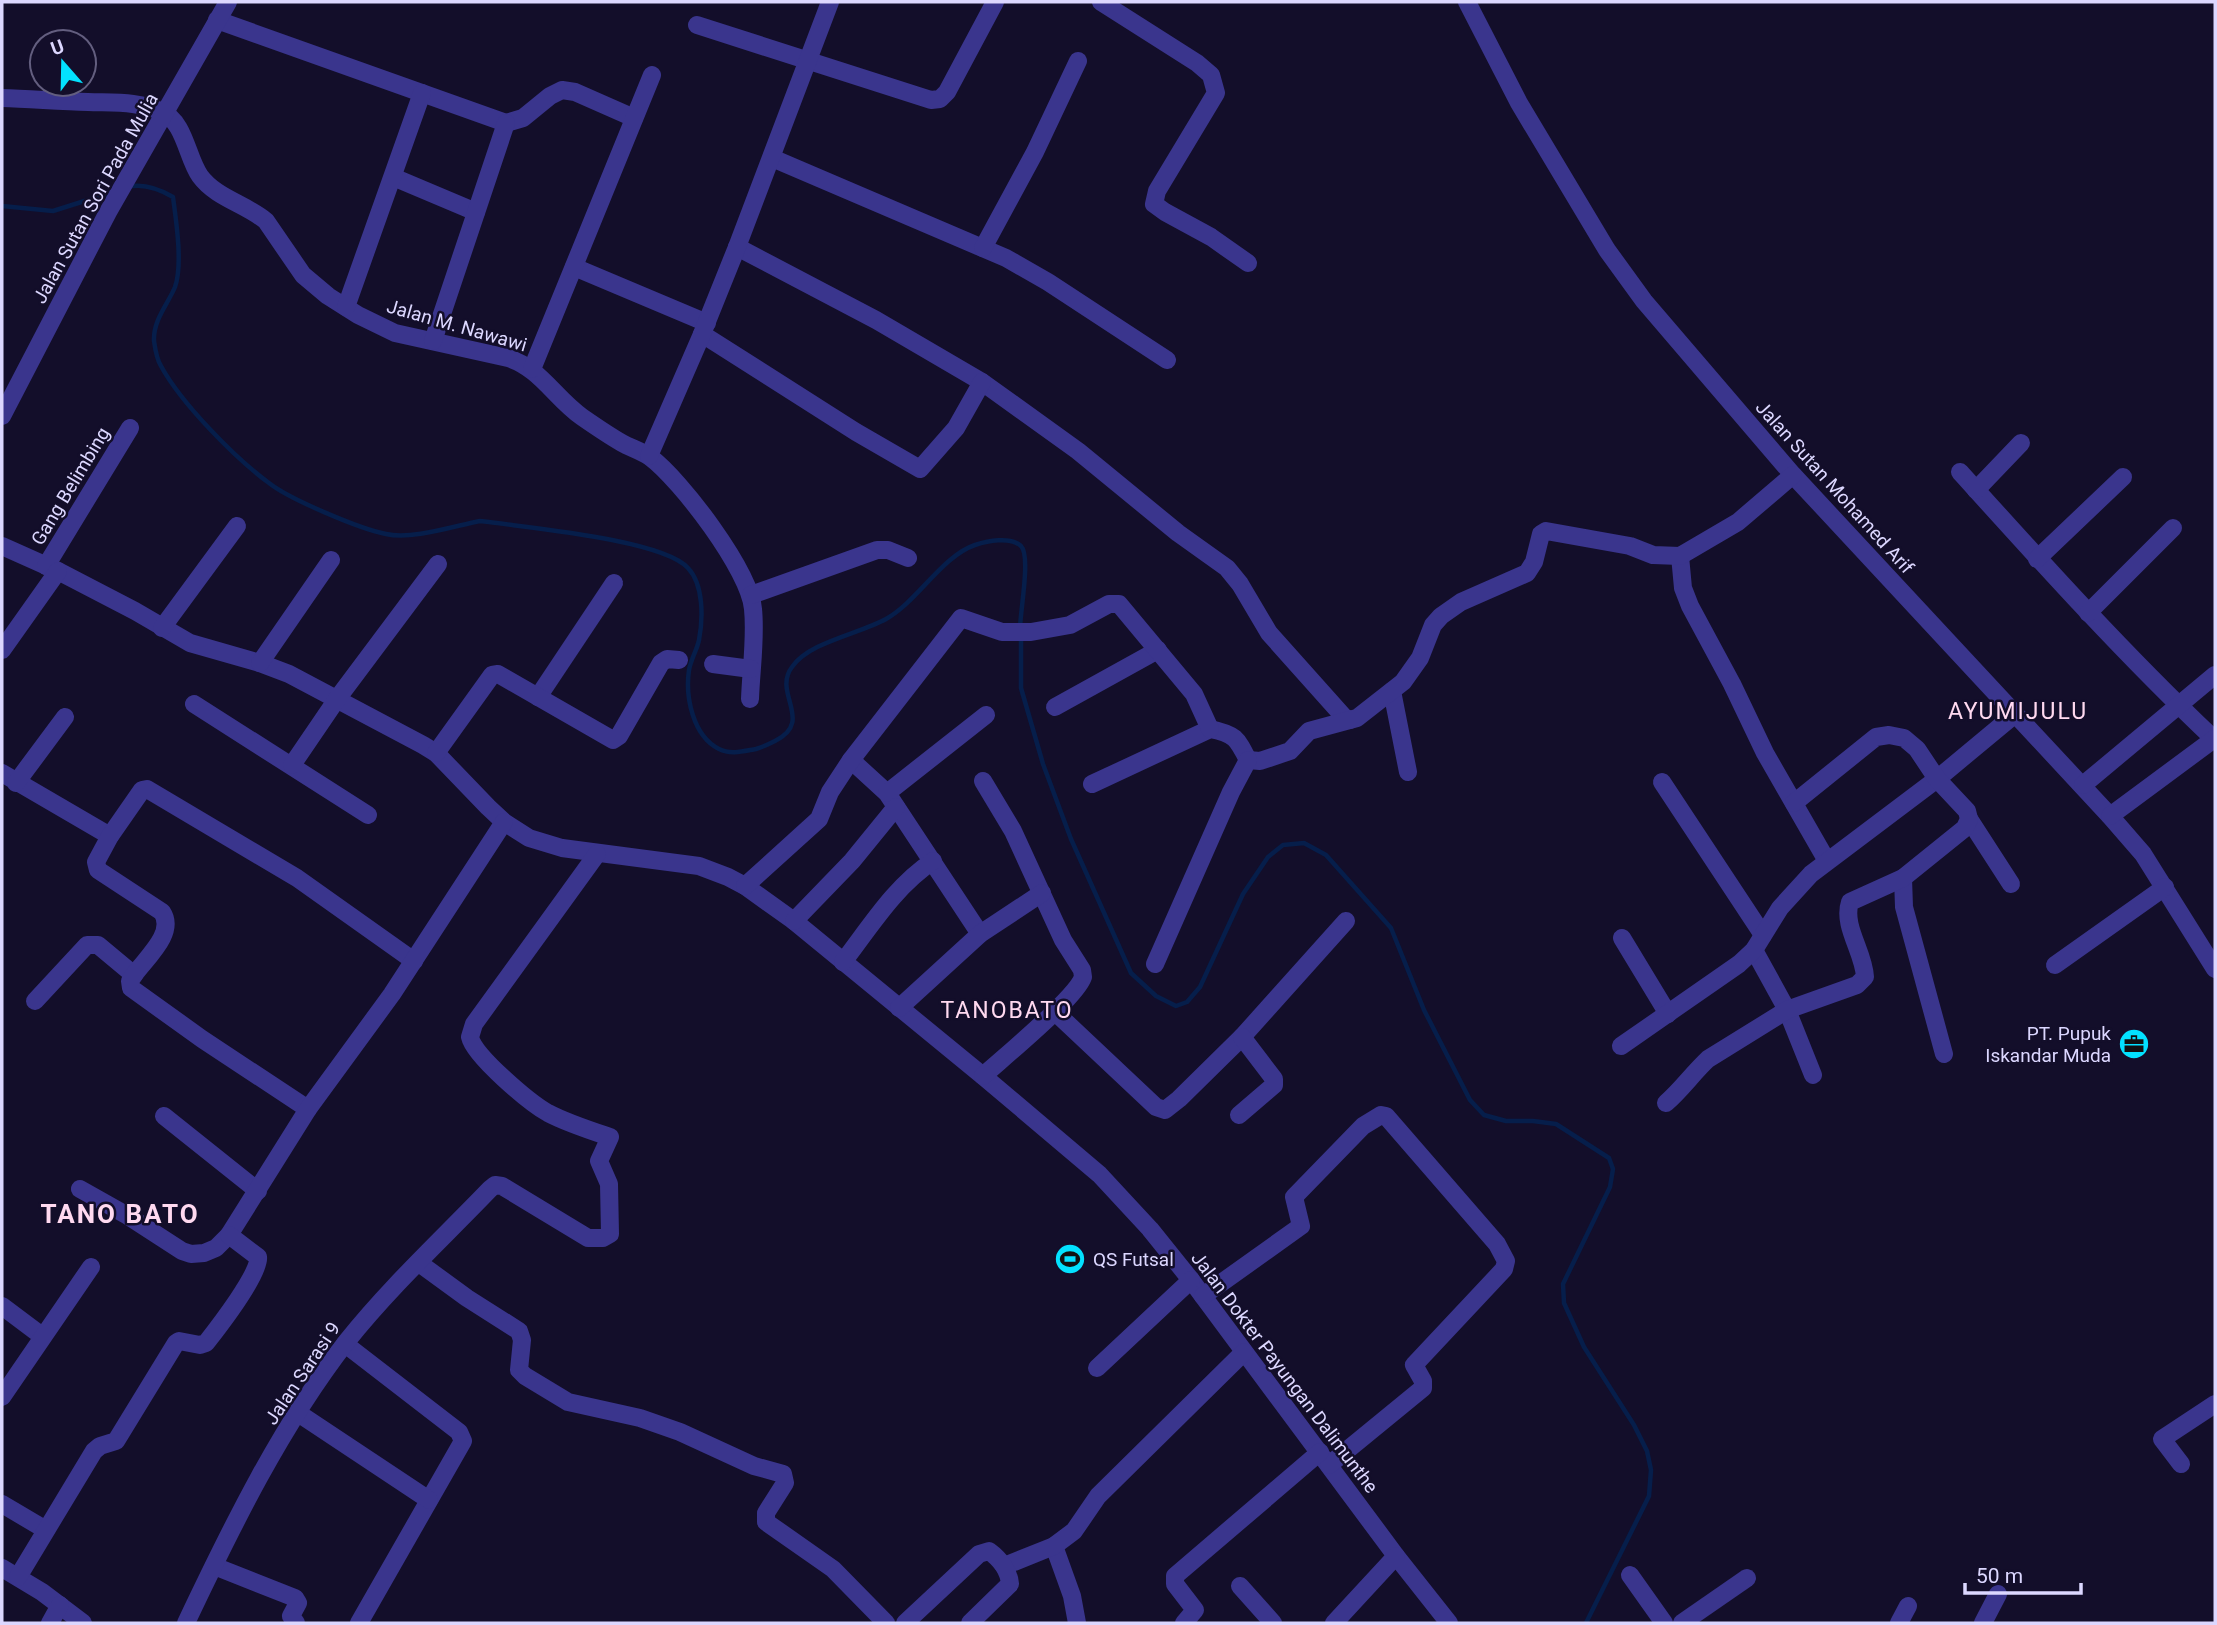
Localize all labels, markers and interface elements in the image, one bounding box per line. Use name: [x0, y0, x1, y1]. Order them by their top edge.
north arrow: [28, 28, 98, 98]
text: U: [48, 35, 67, 60]
street label: Jalan Sutan Sori Pada Mulia: [28, 89, 163, 307]
street label: Jalan M. Nawawi: [384, 294, 530, 356]
street label: Jalan Sutan Mohamed Arif: [1751, 396, 1919, 579]
street label: Gang Belimbing: [26, 423, 115, 549]
district label: AYUMIJULU: [1948, 698, 2088, 725]
district label: TANOBATO: [940, 997, 1074, 1024]
place label: PT. Pupuk Iskandar Muda: [1985, 1022, 2111, 1067]
office icon: PT. Pupuk Iskandar Muda: [2117, 1027, 2151, 1061]
district label: TANO BATO: [40, 1199, 200, 1229]
sports icon: QS Futsal: [1053, 1242, 1087, 1276]
street label: Jalan Dokter Payungan Dalimunthe: [1186, 1247, 1383, 1497]
place label: QS Futsal: [1093, 1248, 1174, 1271]
street label: Jalan Sarasi 9: [260, 1318, 345, 1429]
scale bar: [1965, 1552, 2080, 1596]
text: 50 m: [1976, 1564, 2023, 1588]

